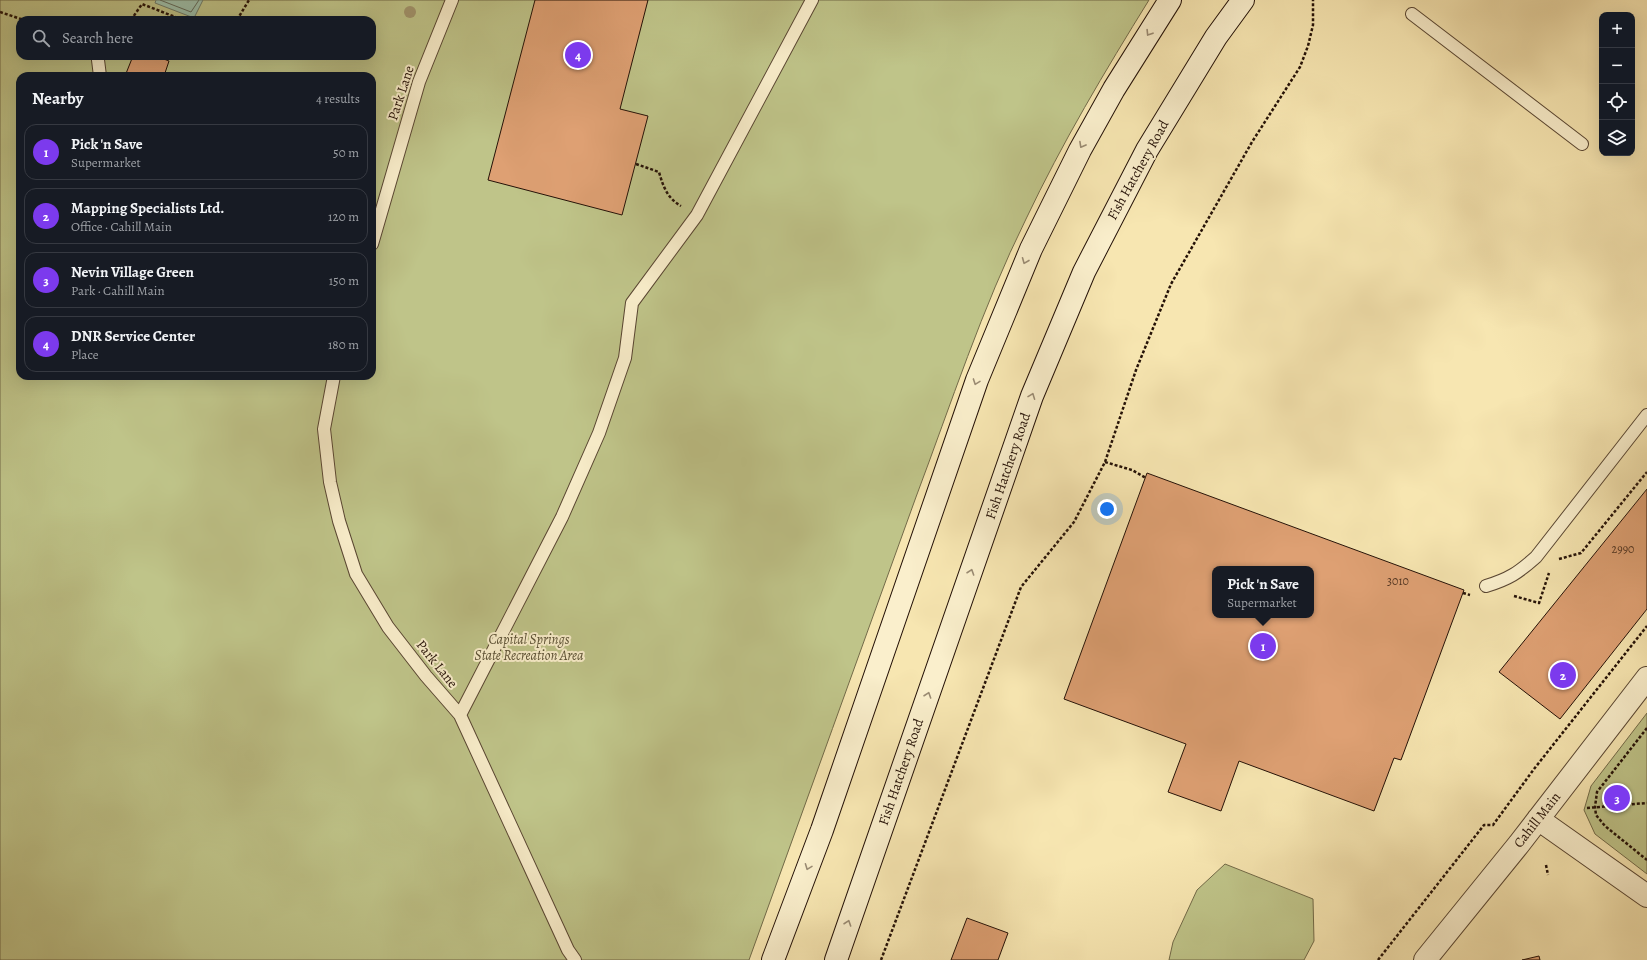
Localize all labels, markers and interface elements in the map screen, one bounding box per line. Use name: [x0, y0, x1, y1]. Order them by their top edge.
map controls: [1599, 12, 1635, 156]
button: +: [1599, 12, 1635, 48]
search box: [16, 16, 376, 60]
icon: search: [30, 27, 52, 49]
text: Search here: [62, 28, 133, 48]
one-way arrow: [1146, 29, 1154, 36]
pin: 4: [565, 40, 591, 70]
button: −: [1599, 48, 1635, 84]
street label: Park Lane: [383, 63, 419, 123]
button: locate: [1599, 84, 1635, 120]
text: Nearby: [32, 87, 83, 110]
text: 4 results: [316, 90, 360, 107]
street label: Fish Hatchery Road: [1103, 116, 1174, 223]
button: layers: [1599, 120, 1635, 156]
text: Pick 'n Save: [71, 134, 143, 154]
one-way arrow: [1080, 141, 1087, 148]
text: 1: [44, 144, 48, 161]
text: 50 m: [333, 144, 359, 161]
text: Supermarket: [71, 154, 141, 171]
text: Mapping Specialists Ltd.: [71, 198, 224, 218]
text: 2: [43, 208, 49, 225]
text: 120 m: [328, 208, 359, 225]
text: Office · Cahill Main: [71, 218, 172, 235]
one-way arrow: [1022, 258, 1030, 265]
text: Nevin Village Green: [71, 262, 194, 282]
text: 3: [43, 272, 49, 289]
text: 150 m: [329, 272, 359, 289]
text: Park · Cahill Main: [71, 282, 165, 299]
text: DNR Service Center: [71, 326, 195, 346]
text: 4: [43, 336, 49, 353]
text: 180 m: [328, 336, 359, 353]
text: Place: [71, 346, 99, 363]
one-way arrow: [973, 378, 981, 385]
one-way arrow: [1028, 393, 1036, 400]
street label: Fish Hatchery Road: [981, 410, 1035, 522]
your location: [1097, 499, 1117, 519]
house number: 2990: [1611, 541, 1635, 557]
popup: [1212, 566, 1314, 618]
one-way arrow: [966, 568, 974, 575]
house number: 3010: [1387, 573, 1409, 589]
text: Pick 'n Save: [1227, 574, 1299, 594]
text: Supermarket: [1227, 594, 1297, 611]
park label: Capital Springs State Recreation Area: [475, 630, 584, 665]
pin: 1: [1250, 631, 1276, 661]
street label: Park Lane: [412, 636, 462, 692]
pin: 2: [1550, 660, 1576, 690]
one-way arrow: [923, 691, 932, 698]
street label: Fish Hatchery Road: [874, 716, 928, 828]
pin: 3: [1604, 783, 1630, 813]
street label: Cahill Main: [1509, 788, 1565, 852]
one-way arrow: [805, 863, 813, 870]
one-way arrow: [844, 920, 852, 927]

